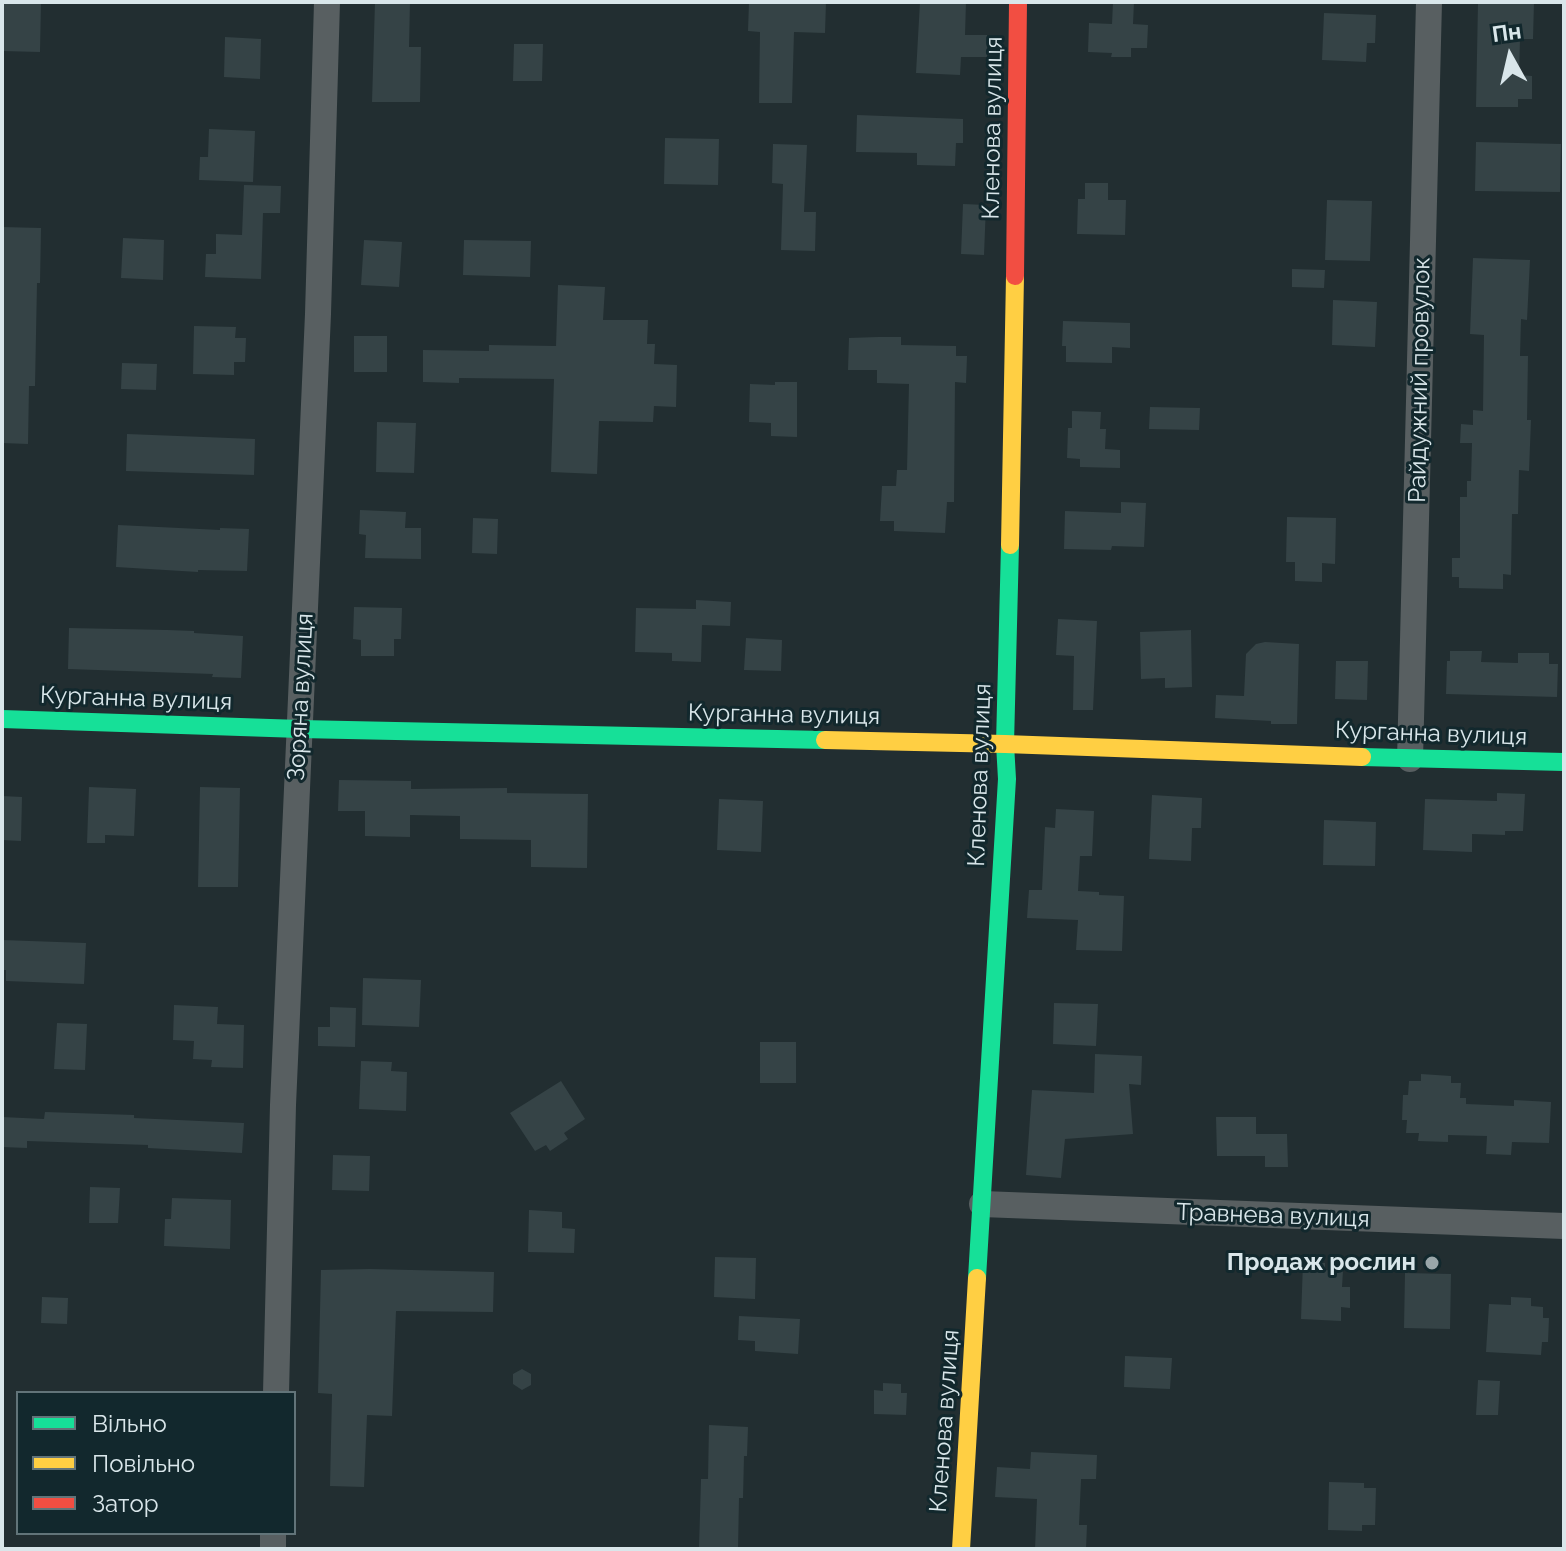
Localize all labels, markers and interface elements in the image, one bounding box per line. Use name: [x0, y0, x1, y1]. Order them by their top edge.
north arrow: [1470, 16, 1550, 96]
text: Пн: [1490, 17, 1523, 47]
street label: Кленова вулиця: [977, 36, 1009, 220]
street label: Райдужний провулок: [1403, 257, 1437, 503]
street label: Зоряна вулиця: [282, 612, 320, 782]
street label: Курганна вулиця: [39, 681, 233, 717]
street label: Кленова вулиця: [962, 683, 998, 867]
street label: Курганна вулиця: [688, 699, 880, 731]
street label: Курганна вулиця: [1334, 716, 1528, 752]
street label: Травнева вулиця: [1176, 1198, 1370, 1234]
place label: Продаж рослин: [1227, 1249, 1416, 1277]
marker: Продаж рослин: [1423, 1254, 1441, 1272]
street label: Кленова вулиця: [924, 1329, 966, 1513]
legend: [16, 1391, 296, 1535]
text: Вільно: [92, 1409, 167, 1438]
text: Повільно: [92, 1449, 195, 1478]
text: Затор: [92, 1489, 159, 1518]

